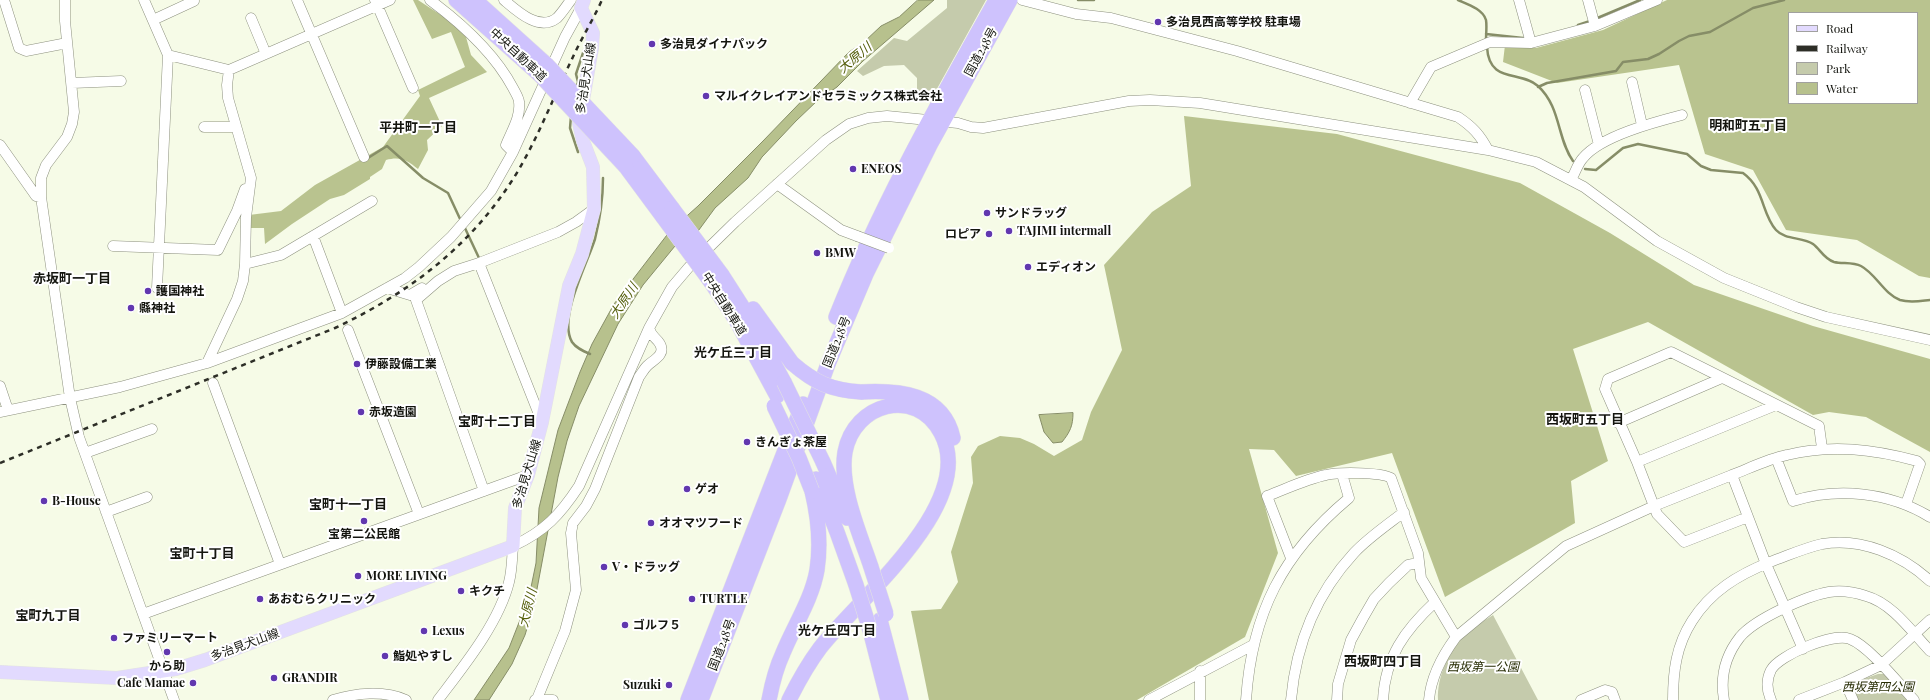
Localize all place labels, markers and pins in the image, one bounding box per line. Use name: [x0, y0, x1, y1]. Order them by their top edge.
place label: 多治見西高等学校 駐車場: [1166, 15, 1301, 29]
marker: 多治見西高等学校 駐車場: [1153, 17, 1163, 27]
place label: 多治見ダイナパック: [660, 37, 768, 51]
marker: 多治見ダイナパック: [647, 39, 657, 49]
place label: マルイクレイアンドセラミックス株式会社: [714, 89, 942, 103]
marker: マルイクレイアンドセラミックス株式会社: [701, 91, 711, 101]
place label: ENEOS: [861, 162, 901, 176]
marker: ENEOS: [848, 164, 858, 174]
place label: サンドラッグ: [995, 206, 1067, 220]
marker: サンドラッグ: [982, 208, 992, 218]
place label: TAJIMI intermall: [1017, 224, 1111, 238]
marker: TAJIMI intermall: [1004, 226, 1014, 236]
place label: ロピア: [945, 227, 981, 241]
marker: ロピア: [984, 229, 994, 239]
place label: BMW: [825, 246, 856, 260]
marker: BMW: [812, 248, 822, 258]
place label: エディオン: [1036, 260, 1096, 274]
marker: エディオン: [1023, 262, 1033, 272]
place label: 護国神社: [156, 284, 204, 298]
marker: 護国神社: [143, 286, 153, 296]
place label: 縣神社: [139, 301, 175, 315]
marker: 縣神社: [126, 303, 136, 313]
place label: 伊藤設備工業: [365, 357, 437, 371]
marker: 伊藤設備工業: [352, 359, 362, 369]
place label: 赤坂造園: [369, 405, 417, 419]
marker: 赤坂造園: [356, 407, 366, 417]
place label: きんぎょ茶屋: [755, 435, 827, 449]
marker: きんぎょ茶屋: [742, 437, 752, 447]
place label: ゲオ: [695, 482, 719, 496]
marker: ゲオ: [682, 484, 692, 494]
place label: B-House: [52, 494, 101, 508]
marker: B-House: [39, 496, 49, 506]
marker: 宝第二公民館: [359, 516, 369, 526]
place label: オオマツフード: [659, 516, 743, 530]
marker: オオマツフード: [646, 518, 656, 528]
place label: 宝第二公民館: [328, 527, 400, 541]
place label: V・ドラッグ: [612, 560, 680, 574]
marker: V・ドラッグ: [599, 562, 609, 572]
place label: MORE LIVING: [366, 569, 447, 583]
marker: MORE LIVING: [353, 571, 363, 581]
place label: キクチ: [469, 584, 505, 598]
marker: キクチ: [456, 586, 466, 596]
place label: あおむらクリニック: [268, 592, 376, 606]
place label: TURTLE: [700, 592, 748, 606]
marker: あおむらクリニック: [255, 594, 265, 604]
marker: TURTLE: [687, 594, 697, 604]
place label: ゴルフ５: [633, 618, 681, 632]
marker: ゴルフ５: [620, 620, 630, 630]
place label: Lexus: [432, 624, 464, 638]
marker: Lexus: [419, 626, 429, 636]
place label: ファミリーマート: [122, 631, 218, 645]
marker: ファミリーマート: [109, 633, 119, 643]
marker: から助: [162, 647, 172, 657]
place label: 鮨処やすし: [393, 649, 453, 663]
marker: 鮨処やすし: [380, 651, 390, 661]
place label: から助: [149, 659, 185, 673]
place label: GRANDIR: [282, 671, 338, 685]
marker: GRANDIR: [269, 673, 279, 683]
place label: Cafe Mamae: [117, 676, 185, 690]
marker: Cafe Mamae: [188, 678, 198, 688]
place label: Suzuki: [623, 678, 661, 692]
marker: Suzuki: [664, 680, 674, 690]

